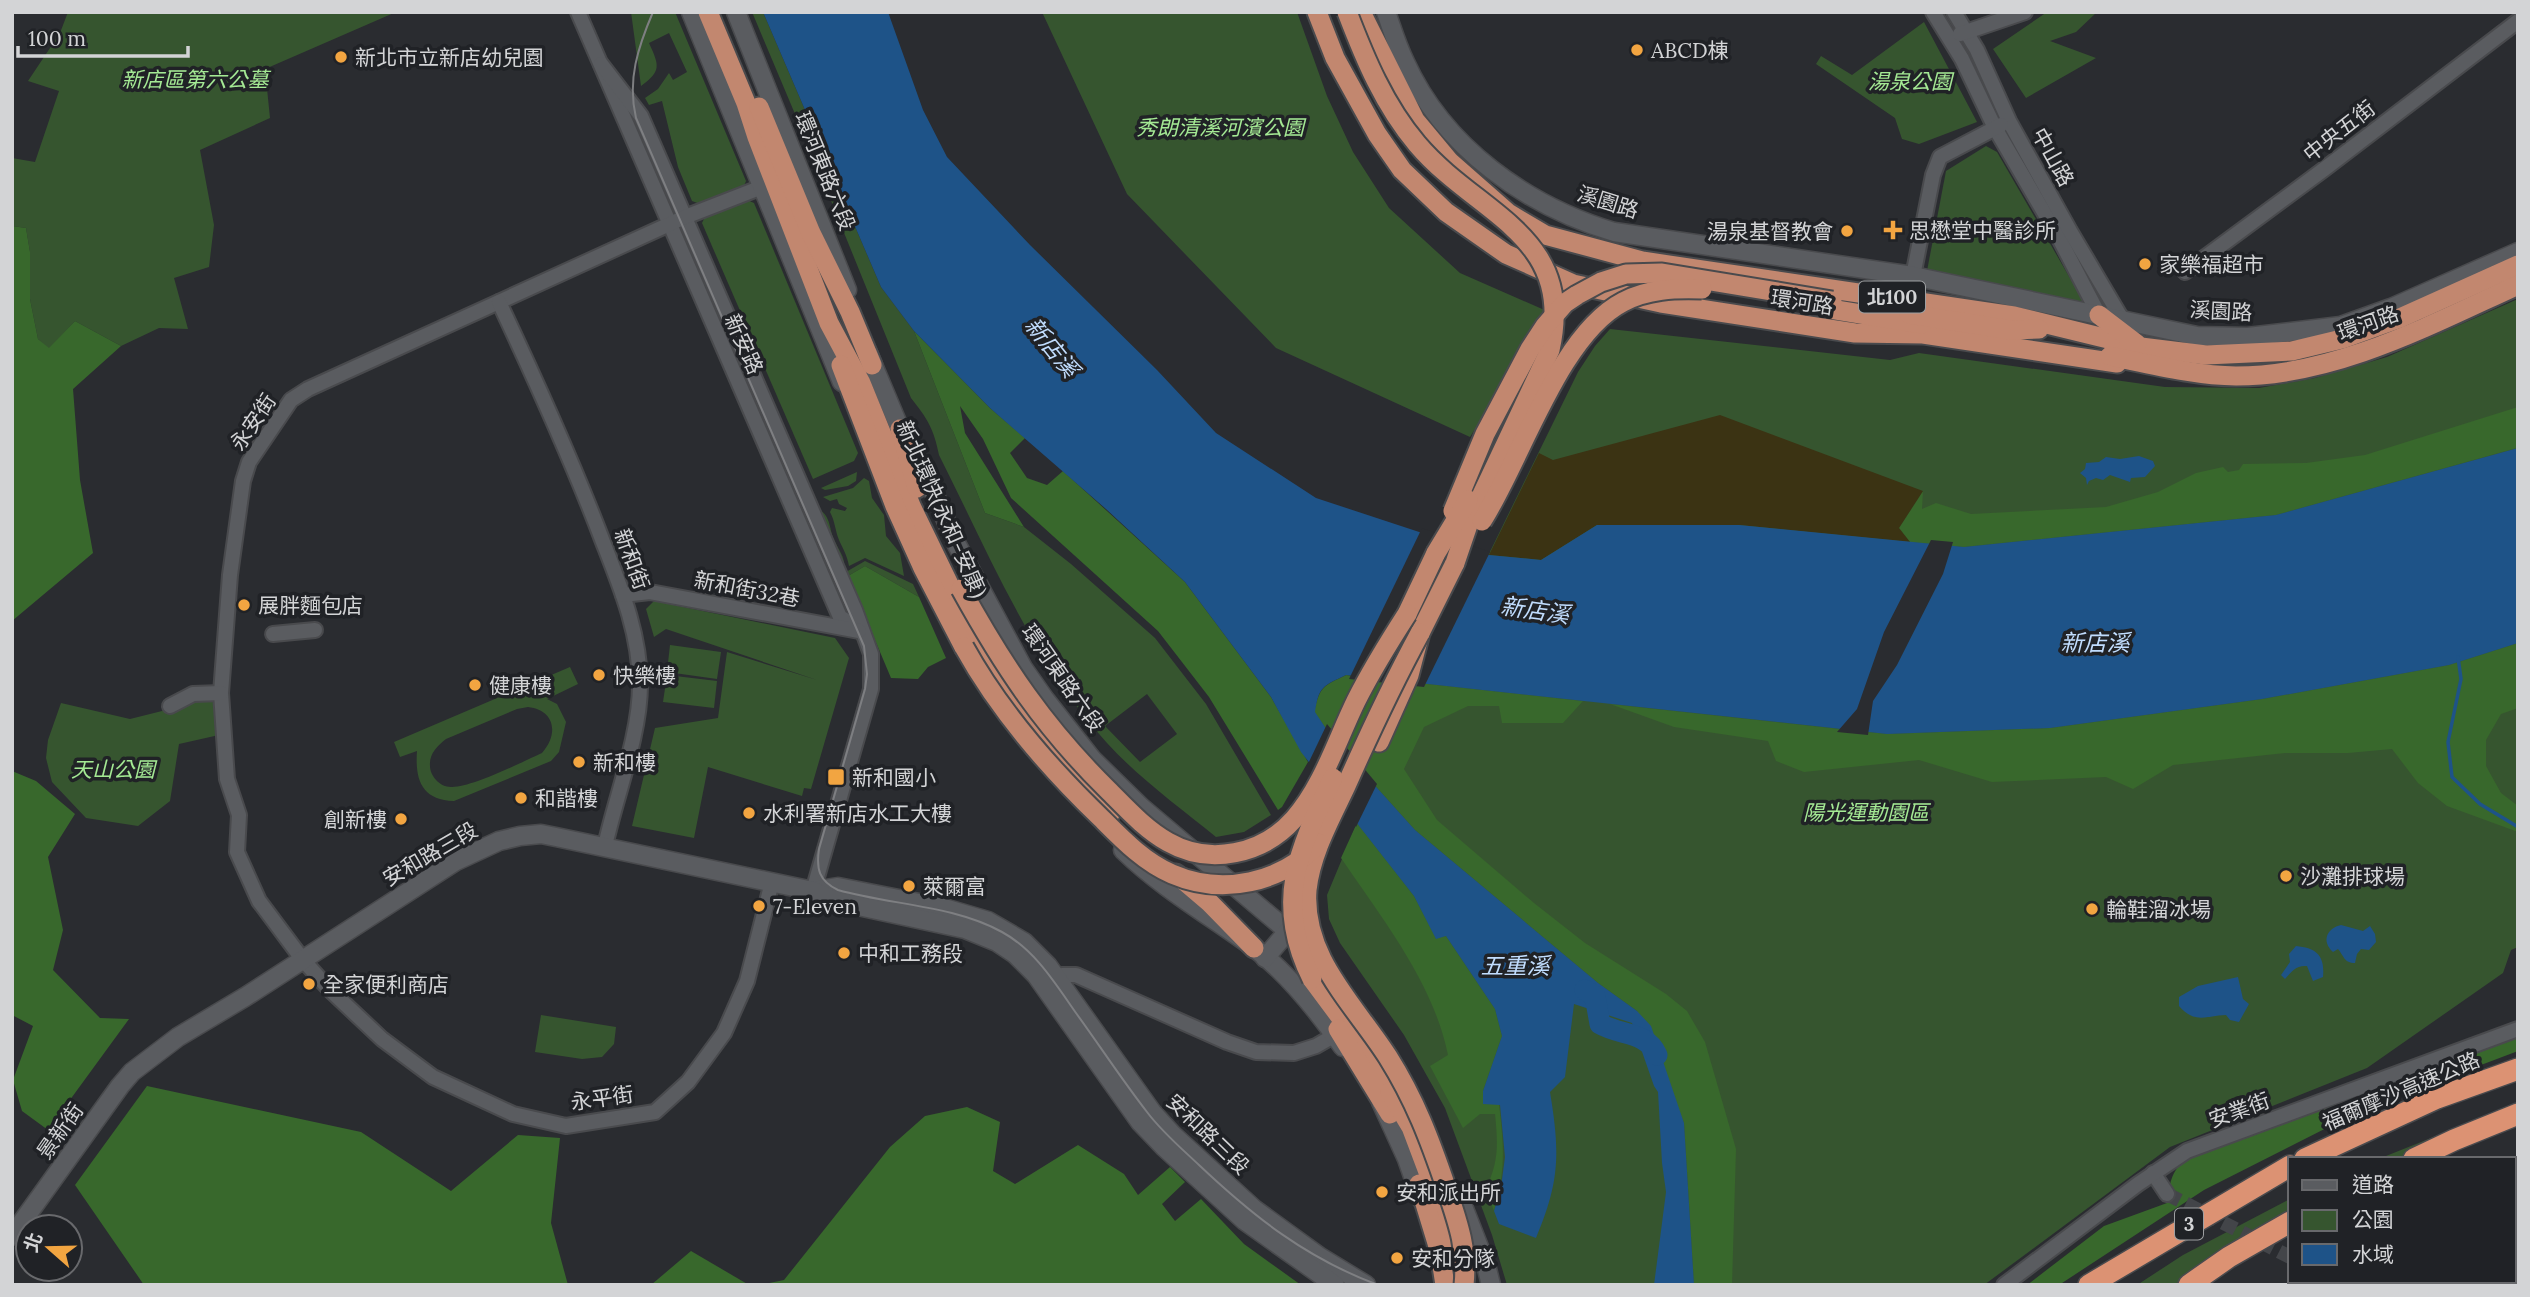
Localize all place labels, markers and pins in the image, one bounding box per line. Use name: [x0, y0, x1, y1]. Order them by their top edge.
place label: ABCD棟: [1650, 37, 1729, 64]
marker: ABCD棟: [1629, 42, 1645, 58]
place label: 新北市立新店幼兒園: [355, 44, 544, 71]
marker: 新北市立新店幼兒園: [333, 49, 349, 65]
place label: 思懋堂中醫診所: [1909, 217, 2056, 244]
place label: 湯泉基督教會: [1707, 218, 1833, 245]
marker: 思懋堂中醫診所: [1883, 220, 1903, 240]
marker: 湯泉基督教會: [1839, 223, 1855, 239]
place label: 家樂福超市: [2159, 251, 2264, 278]
marker: 家樂福超市: [2137, 256, 2153, 272]
place label: 展胖麵包店: [258, 592, 363, 619]
marker: 展胖麵包店: [236, 597, 252, 613]
place label: 快樂樓: [613, 662, 676, 689]
marker: 快樂樓: [591, 667, 607, 683]
place label: 健康樓: [489, 672, 552, 699]
marker: 健康樓: [467, 677, 483, 693]
place label: 新和樓: [593, 749, 656, 776]
marker: 新和樓: [571, 754, 587, 770]
place label: 新和國小: [852, 764, 936, 791]
marker: 新和國小: [826, 767, 846, 787]
place label: 和諧樓: [535, 785, 598, 812]
marker: 和諧樓: [513, 790, 529, 806]
place label: 水利署新店水工大樓: [763, 800, 952, 827]
marker: 水利署新店水工大樓: [741, 805, 757, 821]
place label: 創新樓: [324, 806, 387, 833]
marker: 創新樓: [393, 811, 409, 827]
place label: 沙灘排球場: [2300, 863, 2405, 890]
marker: 沙灘排球場: [2278, 868, 2294, 884]
place label: 萊爾富: [923, 873, 986, 900]
marker: 萊爾富: [901, 878, 917, 894]
place label: 7-Eleven: [773, 893, 857, 920]
place label: 輪鞋溜冰場: [2106, 896, 2211, 923]
marker: 7-Eleven: [751, 898, 767, 914]
marker: 輪鞋溜冰場: [2084, 901, 2100, 917]
place label: 中和工務段: [858, 940, 963, 967]
marker: 中和工務段: [836, 945, 852, 961]
place label: 全家便利商店: [323, 971, 449, 998]
marker: 全家便利商店: [301, 976, 317, 992]
place label: 安和派出所: [1396, 1179, 1501, 1206]
marker: 安和派出所: [1374, 1184, 1390, 1200]
place label: 安和分隊: [1411, 1245, 1495, 1272]
marker: 安和分隊: [1389, 1250, 1405, 1266]

